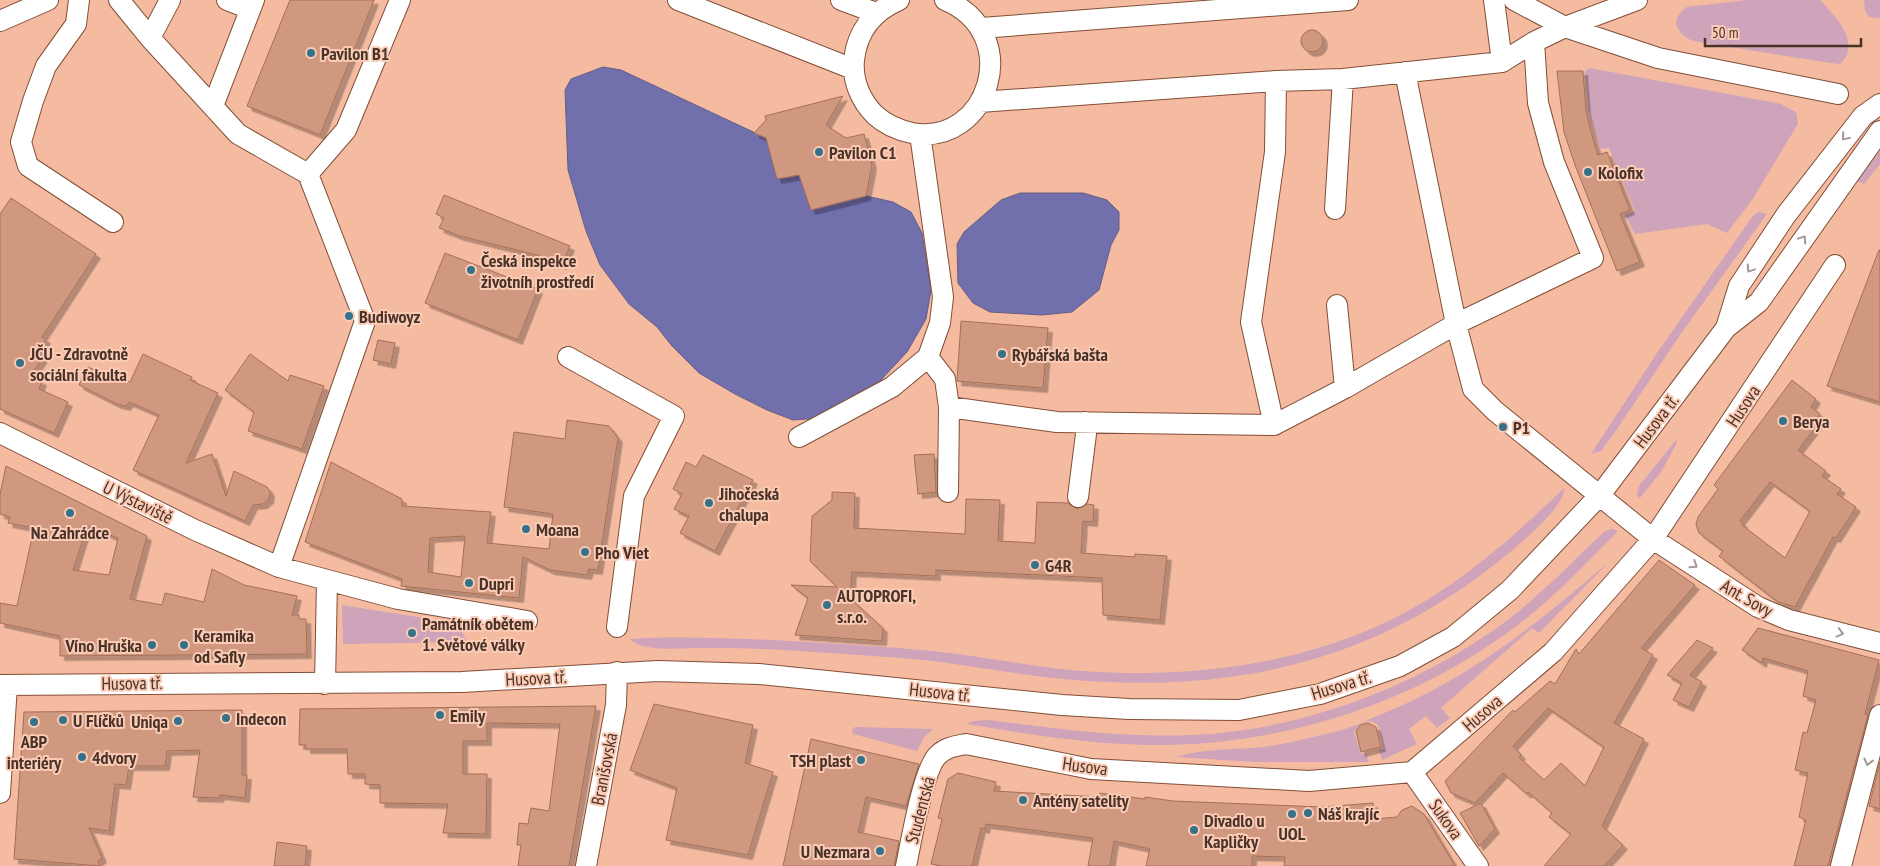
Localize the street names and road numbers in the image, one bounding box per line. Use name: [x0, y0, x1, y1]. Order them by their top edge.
street label: Husova: [1721, 381, 1765, 431]
street label: Husova tř.: [1628, 390, 1684, 452]
street label: U Výstaviště: [99, 475, 177, 529]
street label: Ant. Sovy: [1717, 574, 1777, 622]
street label: Husova tř.: [505, 665, 567, 691]
street label: Husova tř.: [1308, 665, 1374, 705]
street label: Husova tř.: [101, 671, 163, 695]
street label: Husova tř.: [908, 677, 972, 707]
street label: Husova: [1457, 689, 1507, 737]
street label: Branišovská: [586, 731, 622, 807]
street label: Husova: [1061, 751, 1109, 781]
street label: Studentská: [900, 774, 940, 846]
street label: Sukova: [1424, 794, 1468, 844]

